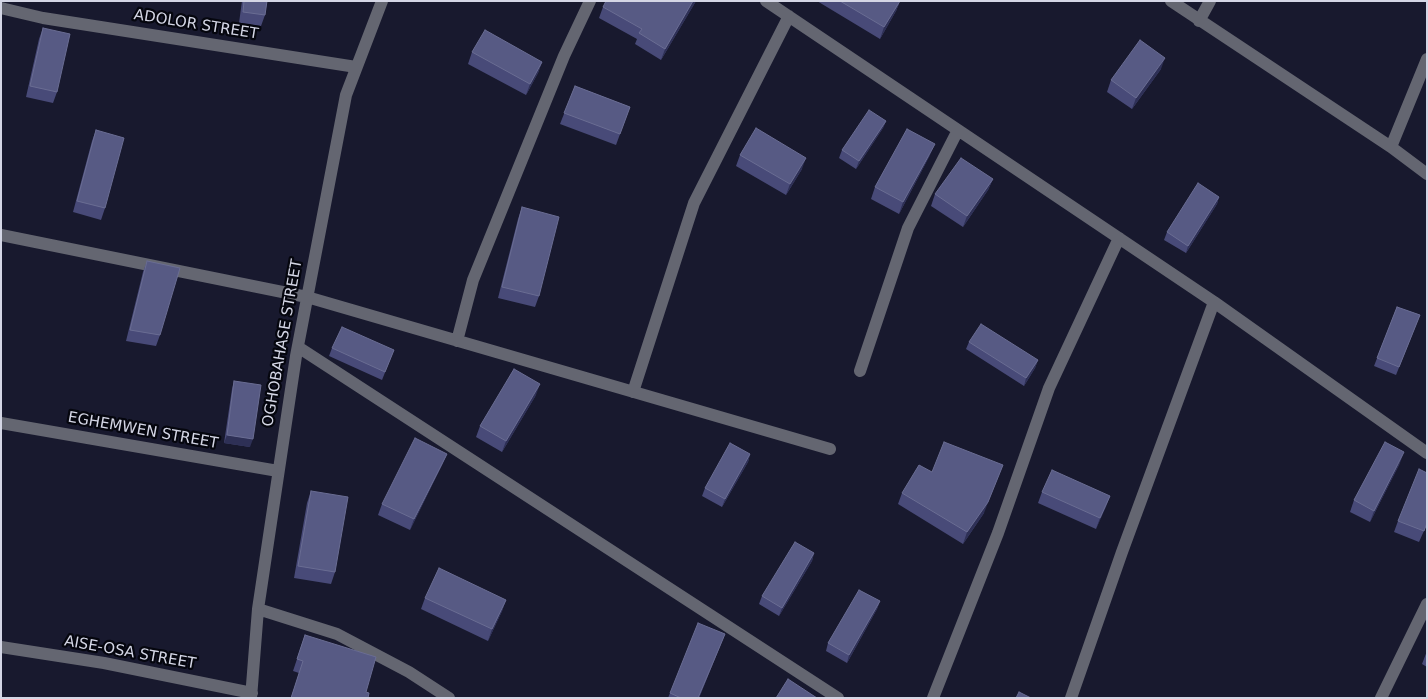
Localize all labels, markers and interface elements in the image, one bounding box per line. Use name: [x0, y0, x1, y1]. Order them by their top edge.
street label: ADOLOR STREET: [133, 6, 259, 44]
street label: OGHOBAHASE STREET: [259, 258, 307, 428]
street label: EGHEMWEN STREET: [66, 409, 220, 453]
street label: AISE-OSA STREET: [63, 633, 197, 673]

